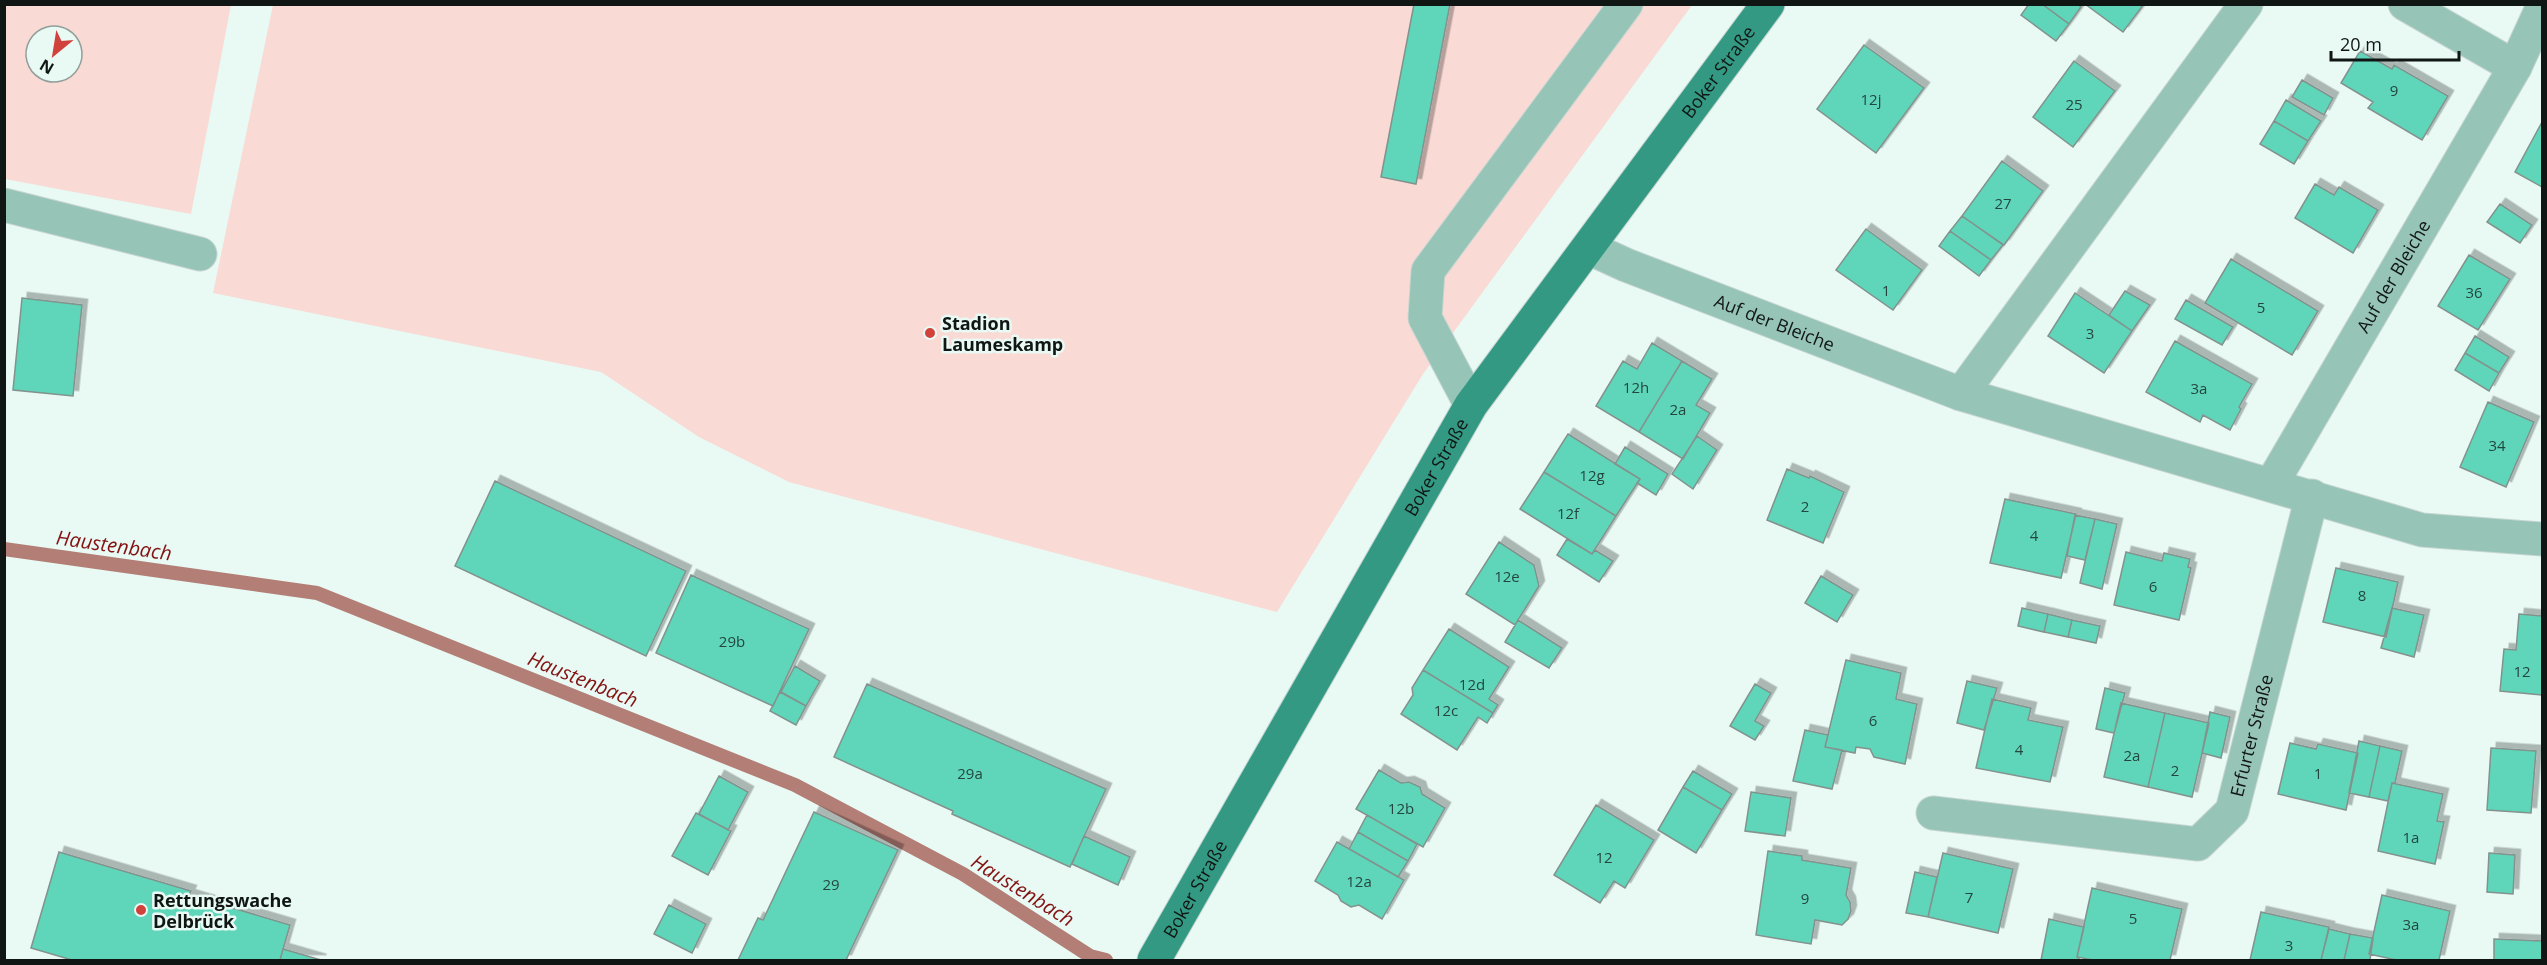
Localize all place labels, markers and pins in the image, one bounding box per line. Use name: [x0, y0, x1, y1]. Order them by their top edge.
place label: Stadion Laumeskamp: [942, 311, 1063, 356]
marker: Stadion Laumeskamp: [923, 326, 937, 340]
place label: Rettungswache Delbrück: [153, 888, 292, 933]
marker: Rettungswache Delbrück: [134, 903, 148, 917]

